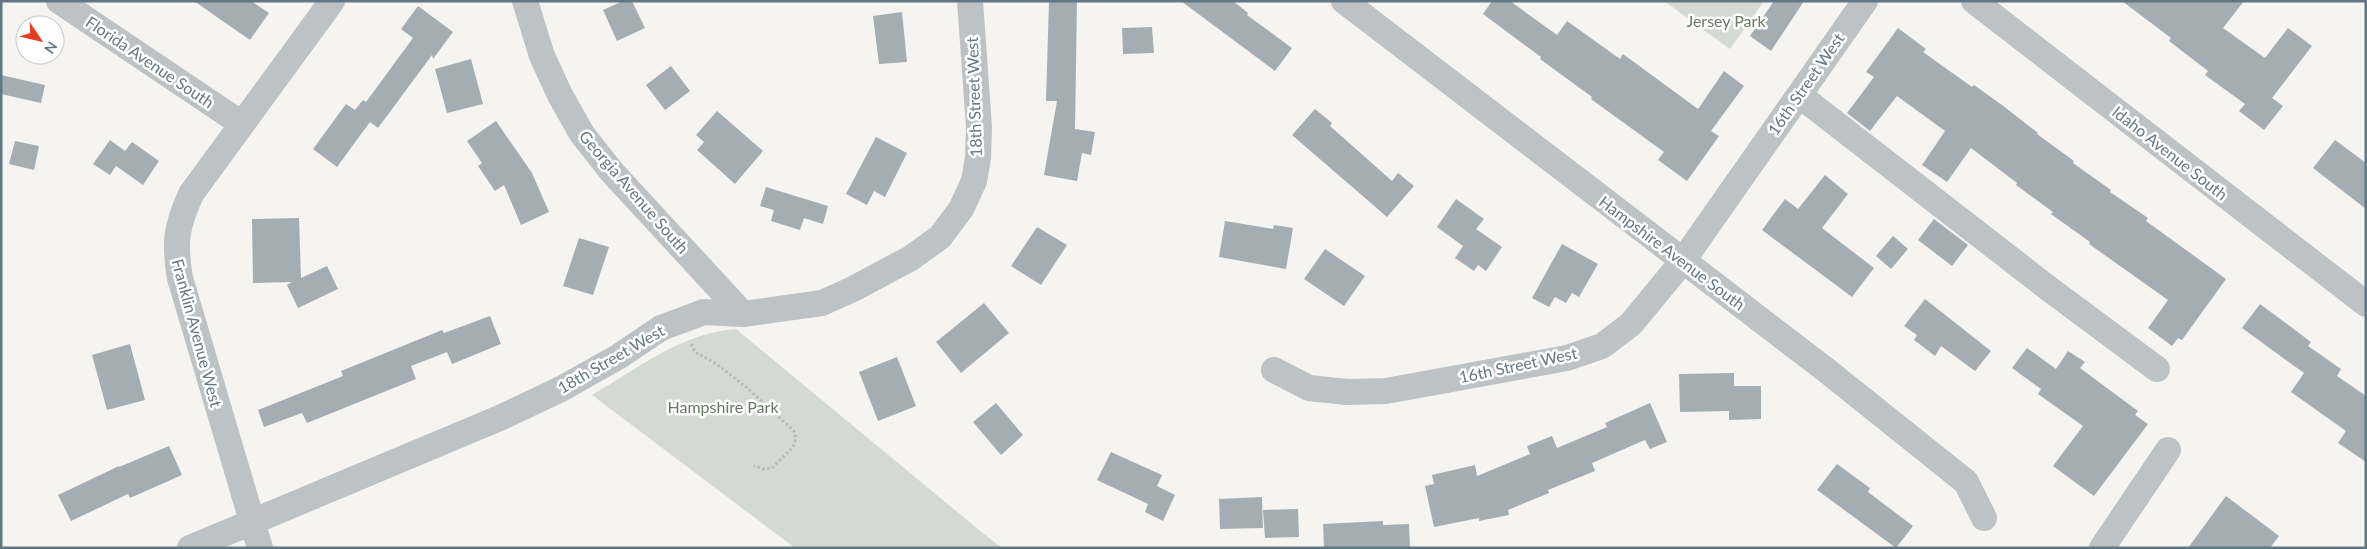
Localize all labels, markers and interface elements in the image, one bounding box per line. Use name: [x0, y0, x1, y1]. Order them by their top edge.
park label: Jersey Park: [1686, 11, 1766, 30]
street label: Florida Avenue South: [83, 12, 218, 111]
north arrow: [15, 15, 65, 65]
street label: 16th Street West: [1763, 29, 1848, 138]
street label: 18th Street West: [962, 36, 985, 157]
text: N: [41, 38, 61, 57]
street label: Idaho Avenue South: [2109, 102, 2232, 204]
street label: Georgia Avenue South: [576, 126, 693, 257]
street label: Hampshire Avenue South: [1596, 192, 1749, 314]
street label: Franklin Avenue West: [169, 257, 226, 409]
street label: 18th Street West: [554, 320, 668, 397]
street label: 16th Street West: [1457, 343, 1579, 386]
park label: Hampshire Park: [667, 397, 779, 416]

